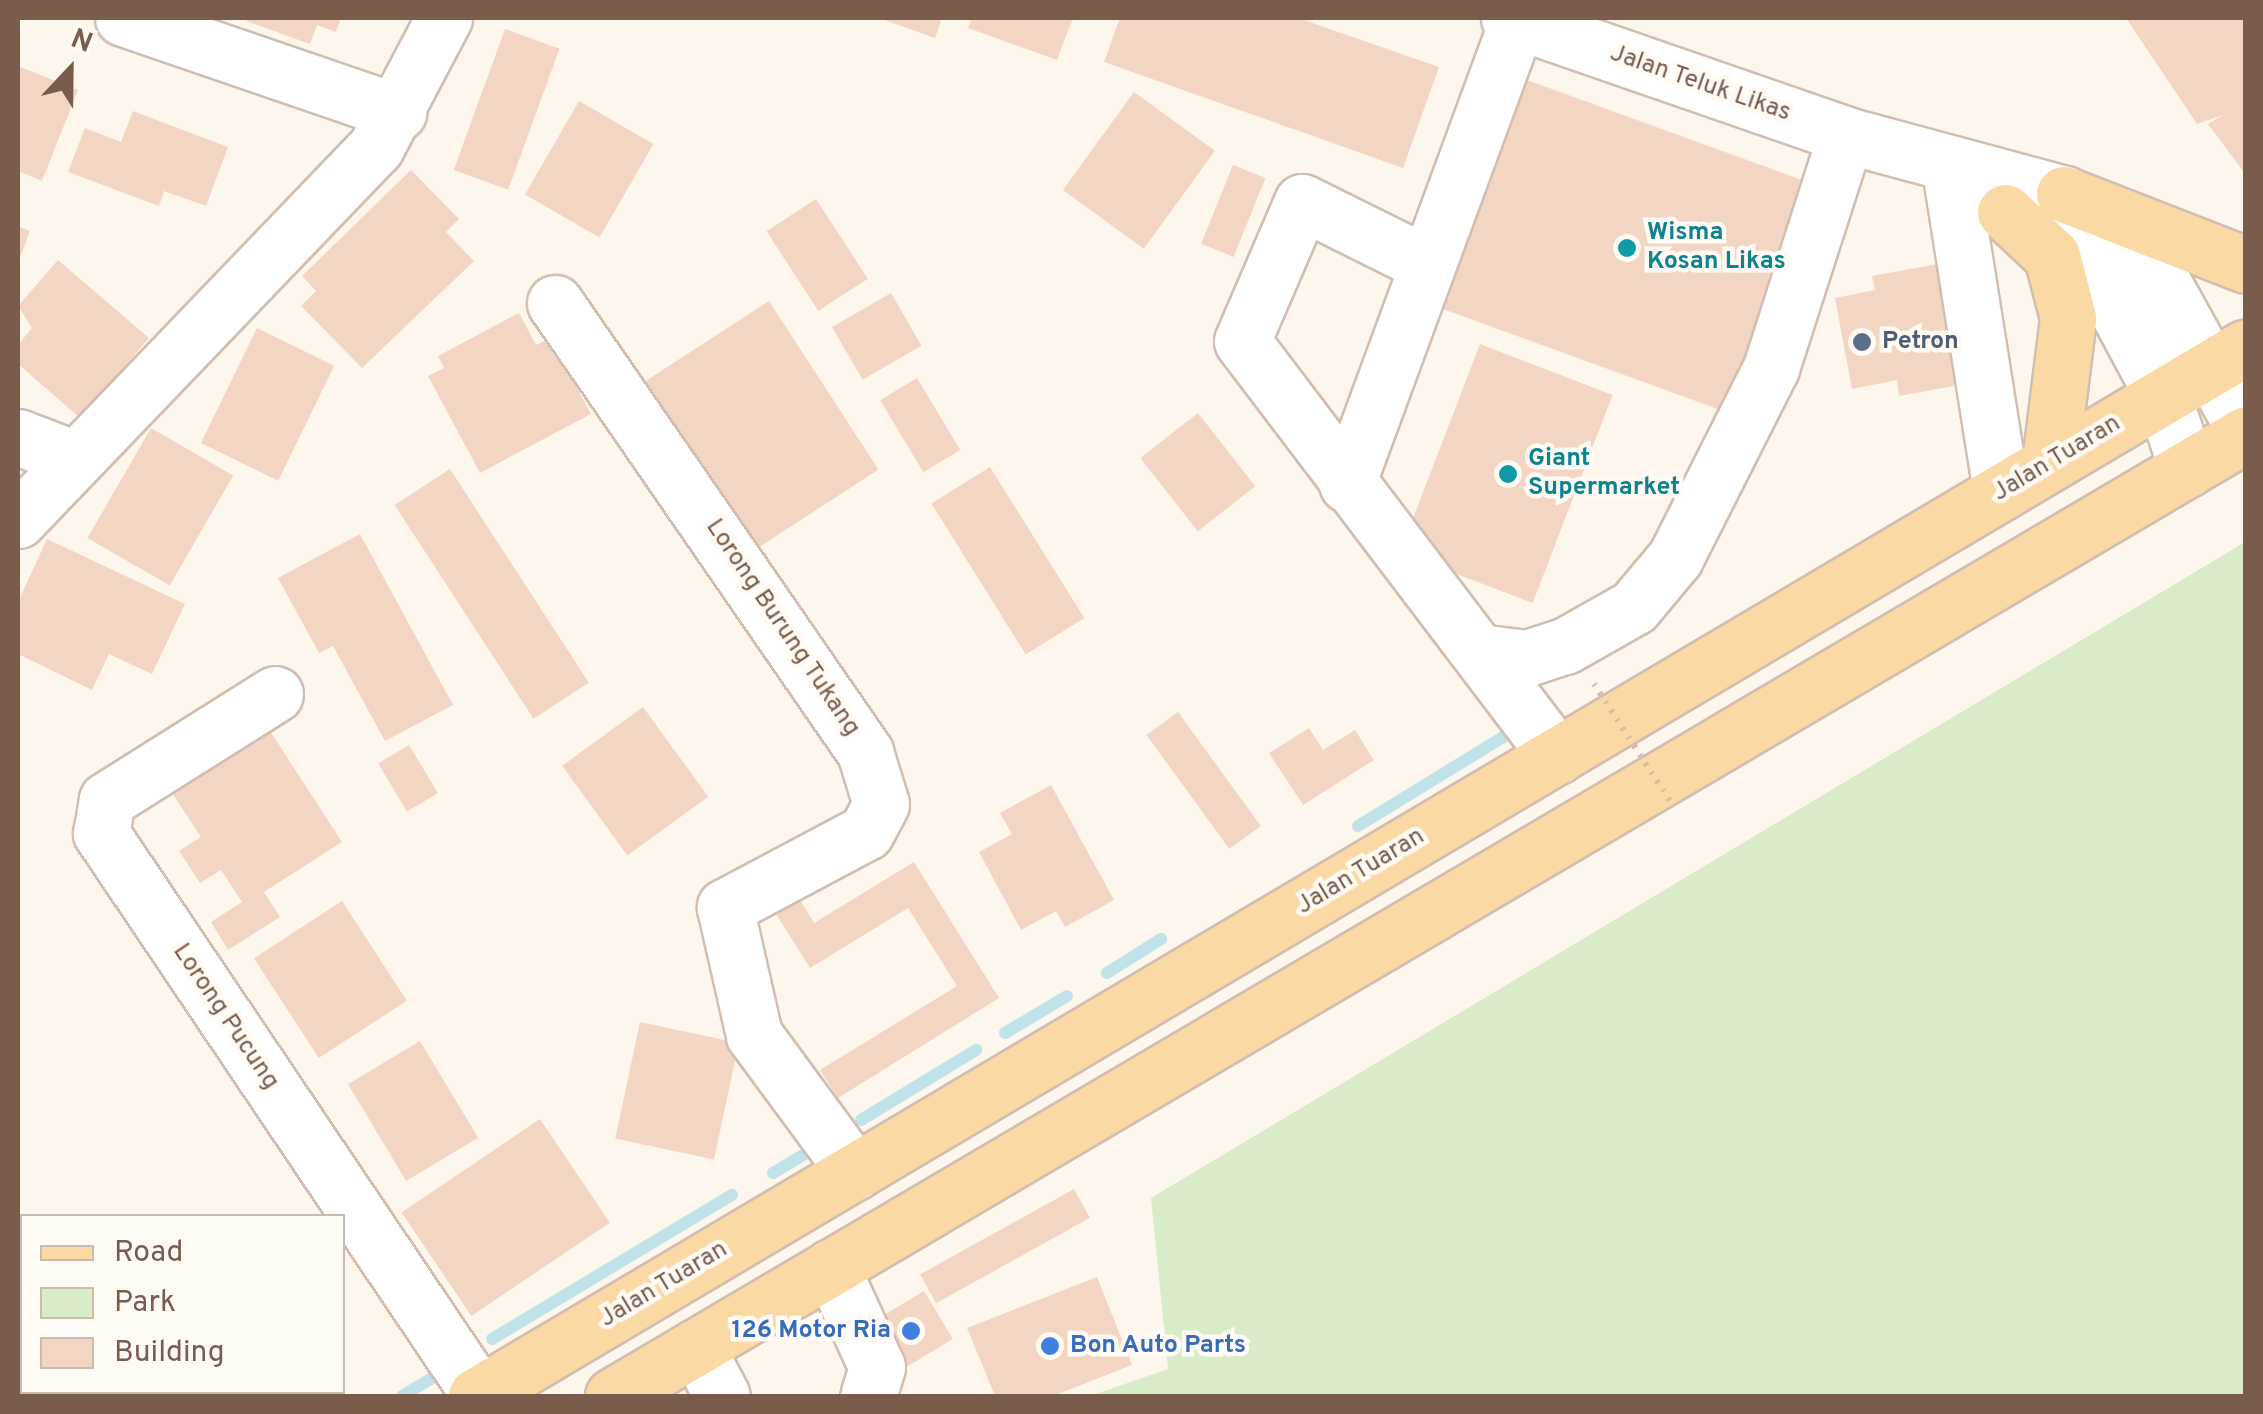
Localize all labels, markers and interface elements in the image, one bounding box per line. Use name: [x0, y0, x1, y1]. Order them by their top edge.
north arrow: [20, 20, 120, 120]
text: N: [65, 22, 97, 63]
street label: Jalan Teluk Likas: [1605, 39, 1795, 129]
place label: Wisma Kosan Likas: [1647, 219, 1786, 278]
marker: Wisma Kosan Likas: [1616, 237, 1638, 259]
place label: Petron: [1882, 327, 1959, 357]
marker: Petron: [1851, 331, 1873, 353]
street label: Jalan Tuaran: [1987, 409, 2127, 509]
place label: Giant Supermarket: [1528, 445, 1680, 504]
marker: Giant Supermarket: [1497, 463, 1519, 485]
street label: Lorong Burung Tukang: [698, 513, 866, 743]
street label: Jalan Tuaran: [1291, 822, 1431, 922]
street label: Lorong Pucung: [165, 938, 285, 1096]
legend: [20, 1214, 345, 1394]
text: Road: [114, 1235, 183, 1272]
street label: Jalan Tuaran: [594, 1235, 734, 1335]
text: Park: [114, 1285, 176, 1322]
place label: 126 Motor Ria: [731, 1316, 891, 1346]
marker: 126 Motor Ria: [900, 1320, 922, 1342]
place label: Bon Auto Parts: [1070, 1331, 1247, 1361]
text: Building: [114, 1335, 225, 1372]
marker: Bon Auto Parts: [1039, 1335, 1061, 1357]

